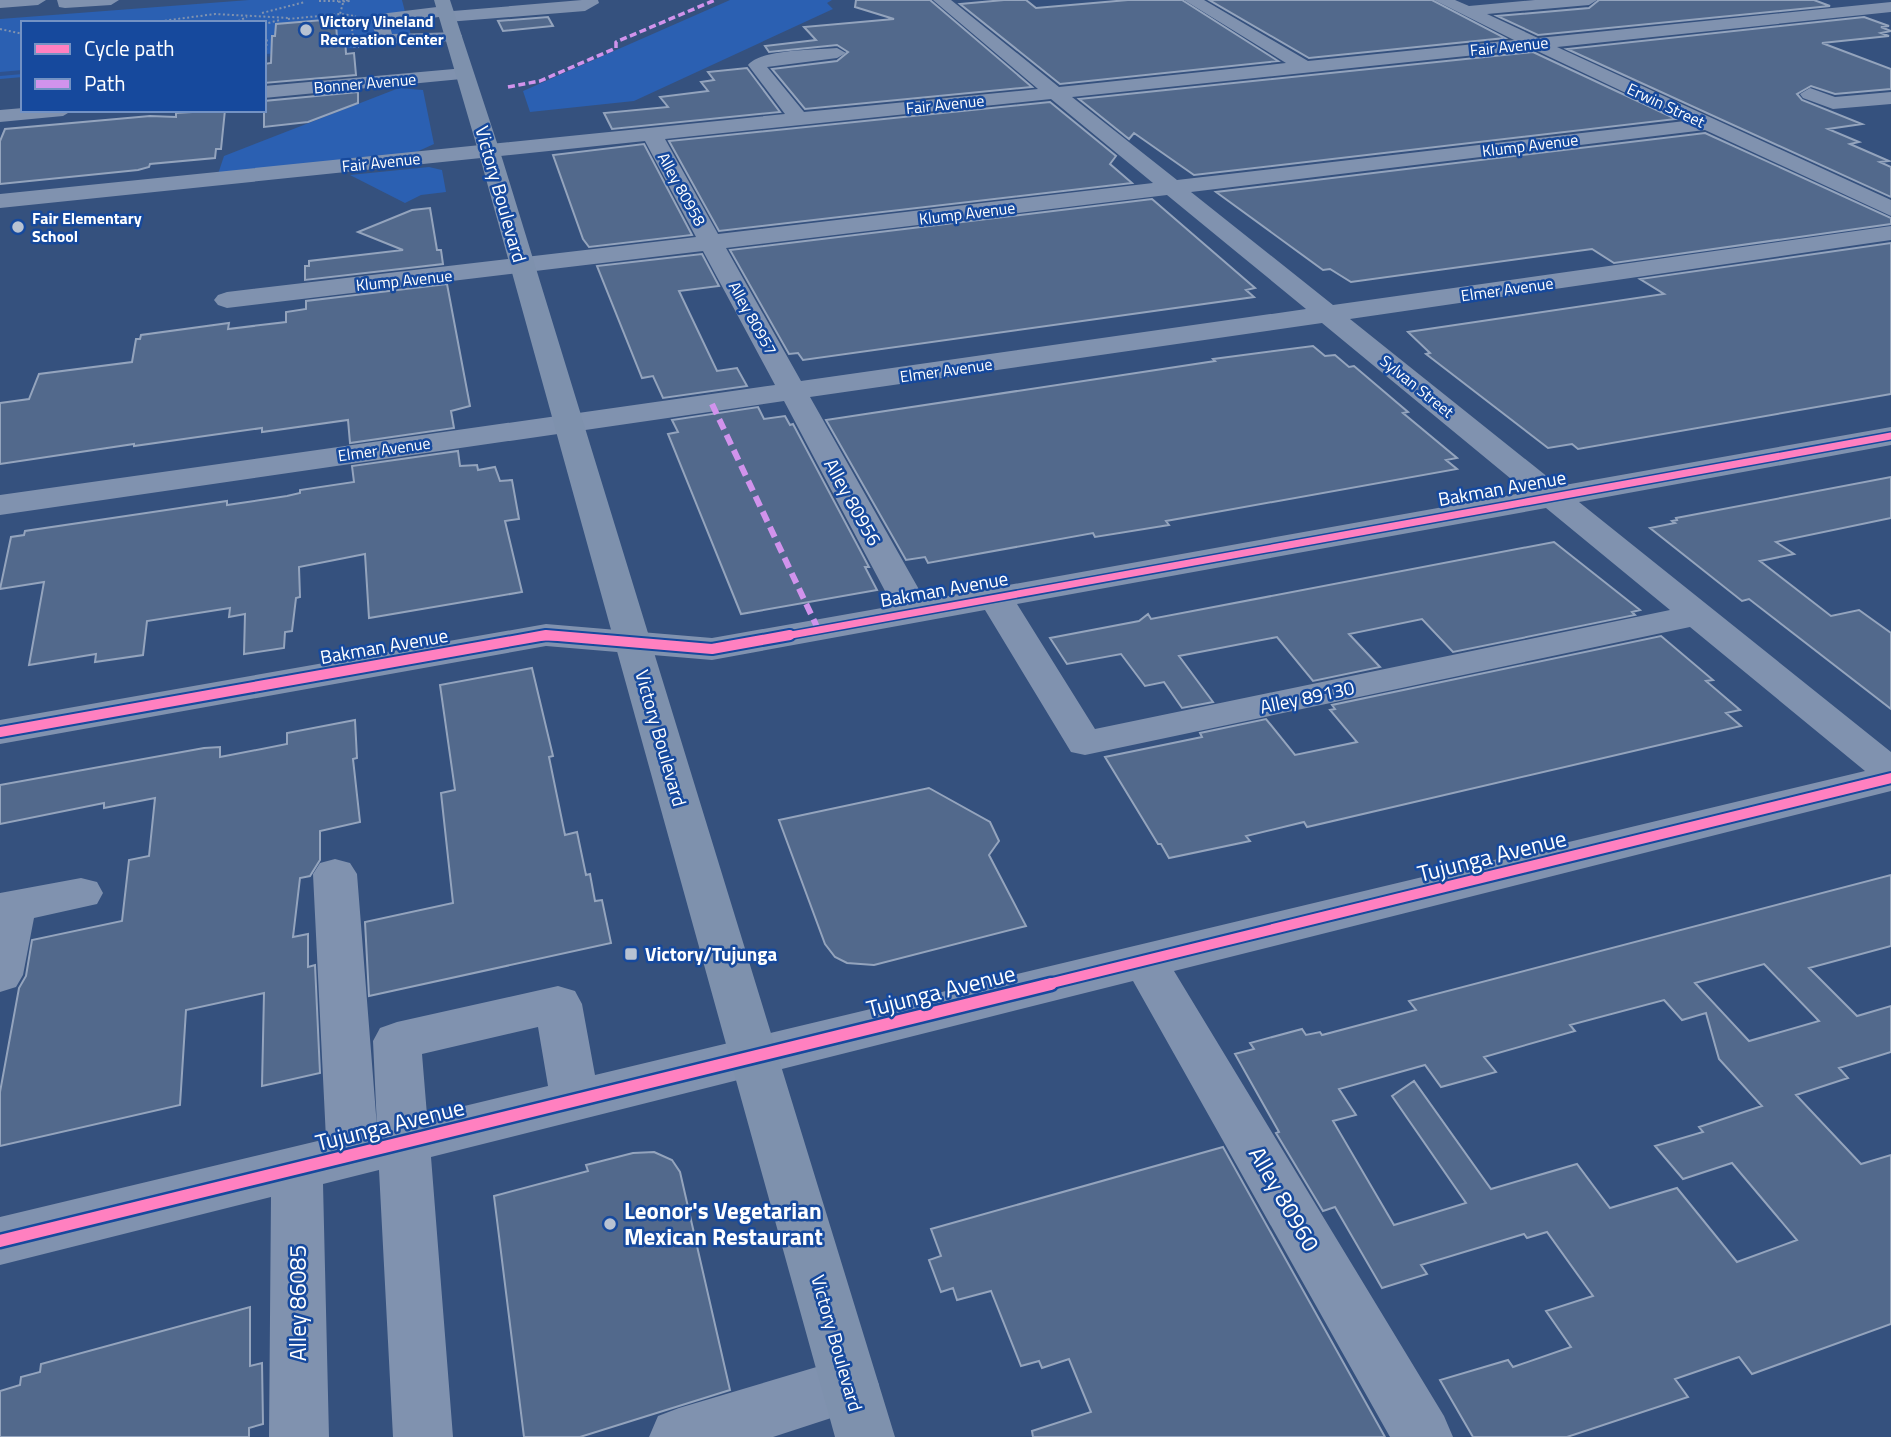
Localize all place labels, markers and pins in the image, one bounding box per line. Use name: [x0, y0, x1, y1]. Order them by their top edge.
place label: Victory Vineland Recreation Center: [320, 9, 444, 51]
marker: Victory Vineland Recreation Center: [298, 22, 314, 38]
place label: Fair Elementary School: [32, 206, 142, 248]
marker: Fair Elementary School: [10, 219, 26, 235]
place label: Victory/Tujunga: [645, 939, 777, 968]
marker: Victory/Tujunga: [623, 946, 639, 962]
place label: Leonor's Vegetarian Mexican Restaurant: [624, 1193, 823, 1254]
marker: Leonor's Vegetarian Mexican Restaurant: [602, 1216, 618, 1232]

